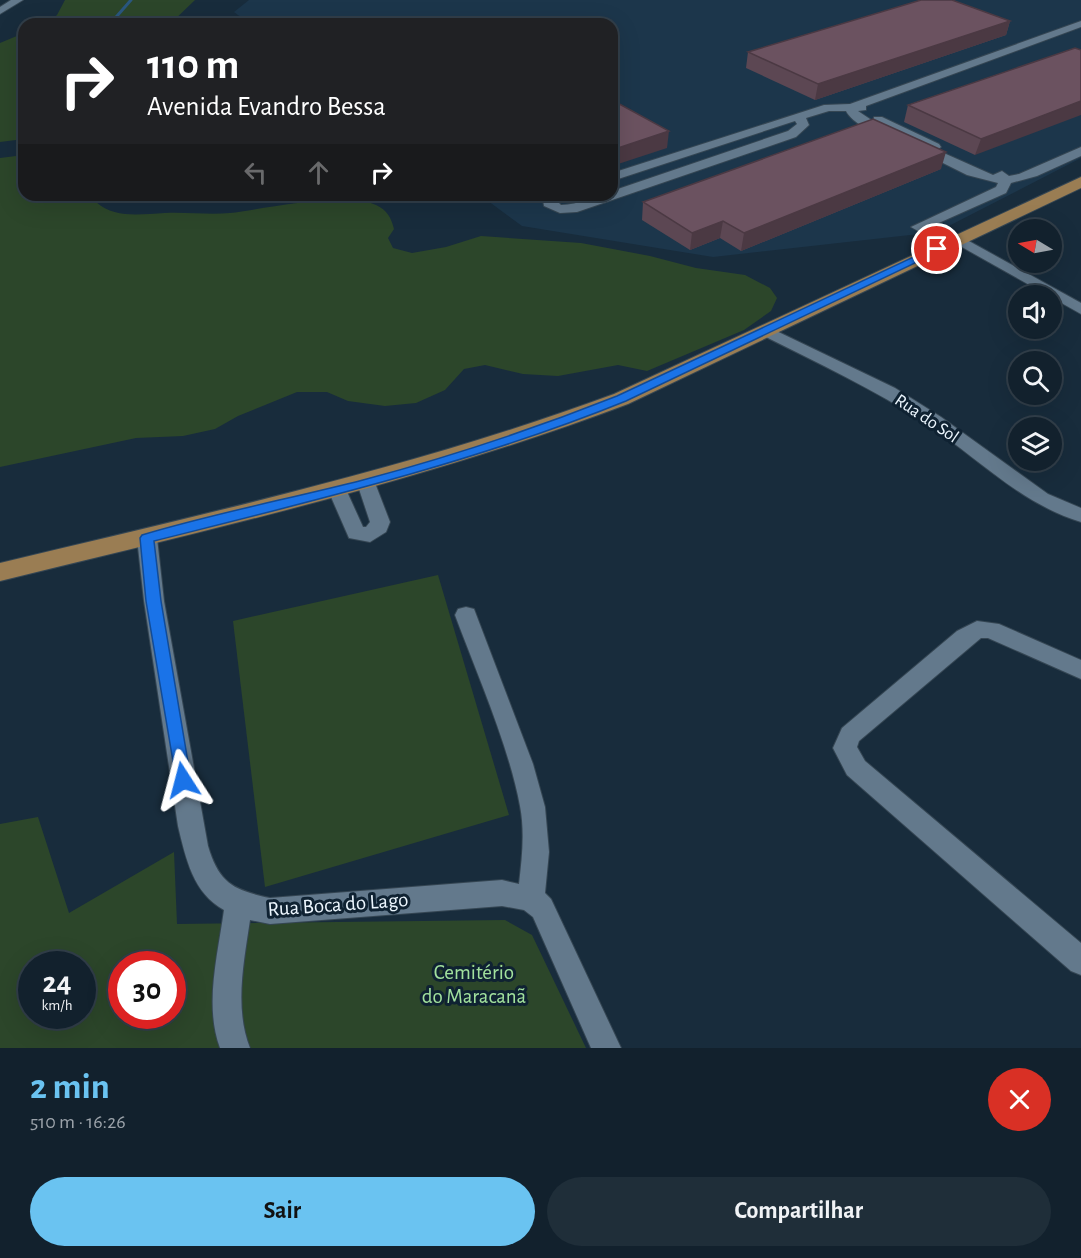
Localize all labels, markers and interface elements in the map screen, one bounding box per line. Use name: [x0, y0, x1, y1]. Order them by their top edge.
icon: right: [48, 42, 126, 120]
text: 110 m: [147, 44, 239, 86]
text: Avenida Evandro Bessa: [147, 93, 386, 120]
icon: left: [239, 156, 272, 189]
icon: ahead: [302, 156, 335, 189]
icon: right: [365, 156, 398, 189]
north arrow: [1008, 219, 1062, 273]
map controls: [1008, 219, 1062, 471]
pin: [911, 223, 962, 274]
icon: arrive: [920, 232, 953, 265]
button: sound: [1008, 285, 1062, 339]
button: search: [1008, 351, 1062, 405]
street label: Rua do Sol: [891, 391, 962, 447]
button: layers: [1008, 417, 1062, 471]
position arrow: [151, 748, 215, 812]
street label: Rua Boca do Lago: [267, 889, 409, 920]
speed limit sign: 30: [108, 951, 186, 1029]
park label: Cemitério do Maracanã: [422, 962, 527, 1007]
text: 24: [42, 968, 72, 998]
text: km/h: [42, 998, 72, 1013]
button: close: [988, 1068, 1051, 1131]
text: 2 min: [30, 1069, 110, 1105]
text: 510 m · 16:26: [30, 1112, 126, 1132]
button: Sair: [30, 1177, 535, 1246]
button: Compartilhar: [547, 1177, 1051, 1246]

